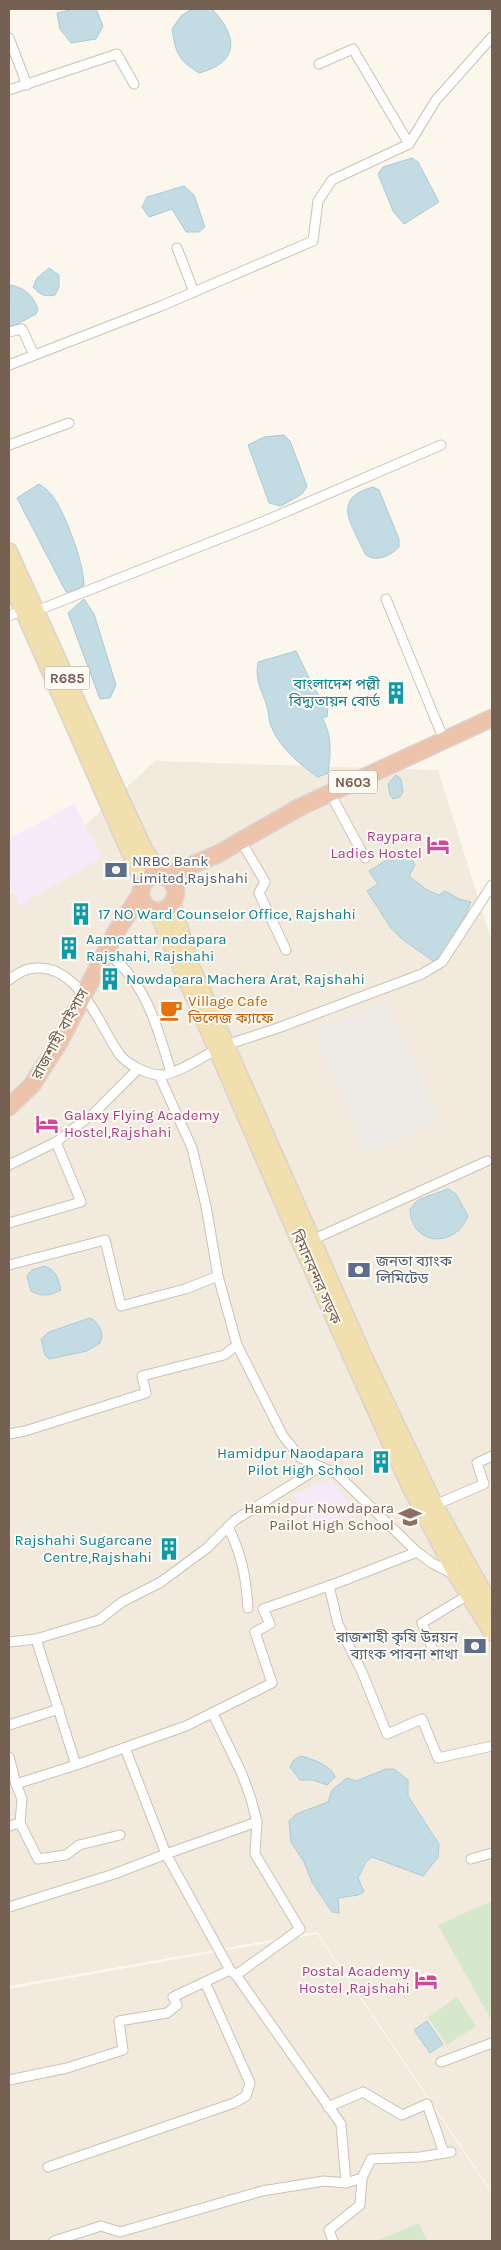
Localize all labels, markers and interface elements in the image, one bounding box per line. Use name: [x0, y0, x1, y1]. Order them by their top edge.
road number: R685: [44, 666, 90, 690]
place label: বাংলাদেশ পল্লী বিদ্যুতায়ন বোর্ড: [288, 675, 381, 710]
building icon: বাংলাদেশ পল্লী বিদ্যুতায়ন বোর্ড: [383, 680, 409, 706]
road number: N603: [329, 770, 377, 794]
place label: Raypara Ladies Hostel: [331, 827, 422, 862]
hotel icon: Raypara Ladies Hostel: [425, 832, 451, 858]
place label: NRBC Bank Limited,Rajshahi: [132, 852, 248, 887]
bank icon: NRBC Bank Limited,Rajshahi: [103, 857, 129, 883]
building icon: 17 NO Ward Counselor Office, Rajshahi: [68, 901, 94, 927]
place label: 17 NO Ward Counselor Office, Rajshahi: [98, 905, 356, 923]
place label: Aamcattar nodapara Rajshahi, Rajshahi: [86, 930, 227, 965]
building icon: Aamcattar nodapara Rajshahi, Rajshahi: [56, 935, 82, 961]
building icon: Nowdapara Machera Arat, Rajshahi: [97, 966, 123, 992]
place label: Nowdapara Machera Arat, Rajshahi: [126, 970, 365, 988]
street label: রাজশাহী বাইপাস: [27, 985, 93, 1083]
place label: Village Cafe ভিলেজ ক্যাফে: [187, 992, 274, 1027]
cafe icon: Village Cafe ভিলেজ ক্যাফে: [158, 997, 184, 1023]
place label: Galaxy Flying Academy Hostel,Rajshahi: [64, 1106, 219, 1141]
hotel icon: Galaxy Flying Academy Hostel,Rajshahi: [34, 1111, 60, 1137]
street label: বিমানবন্দর সড়ক: [287, 1226, 345, 1328]
place label: জনতা ব্যাংক লিমিটেড: [375, 1252, 453, 1287]
bank icon: জনতা ব্যাংক লিমিটেড: [346, 1257, 372, 1283]
place label: Hamidpur Naodapara Pilot High School: [217, 1444, 364, 1479]
building icon: Hamidpur Naodapara Pilot High School: [368, 1449, 394, 1475]
place label: Hamidpur Nowdapara Pailot High School: [244, 1499, 394, 1534]
school or university icon: Hamidpur Nowdapara Pailot High School: [397, 1504, 423, 1530]
place label: Rajshahi Sugarcane Centre,Rajshahi: [15, 1531, 152, 1566]
building icon: Rajshahi Sugarcane Centre,Rajshahi: [156, 1536, 182, 1562]
place label: রাজশাহী কৃষি উন্নয়ন ব্যাংক পাবনা শাখা: [335, 1628, 459, 1663]
bank icon: রাজশাহী কৃষি উন্নয়ন ব্যাংক পাবনা শাখা: [462, 1633, 488, 1659]
place label: Postal Academy Hostel ,Rajshahi: [299, 1962, 410, 1997]
hotel icon: Postal Academy Hostel ,Rajshahi: [413, 1967, 439, 1993]

